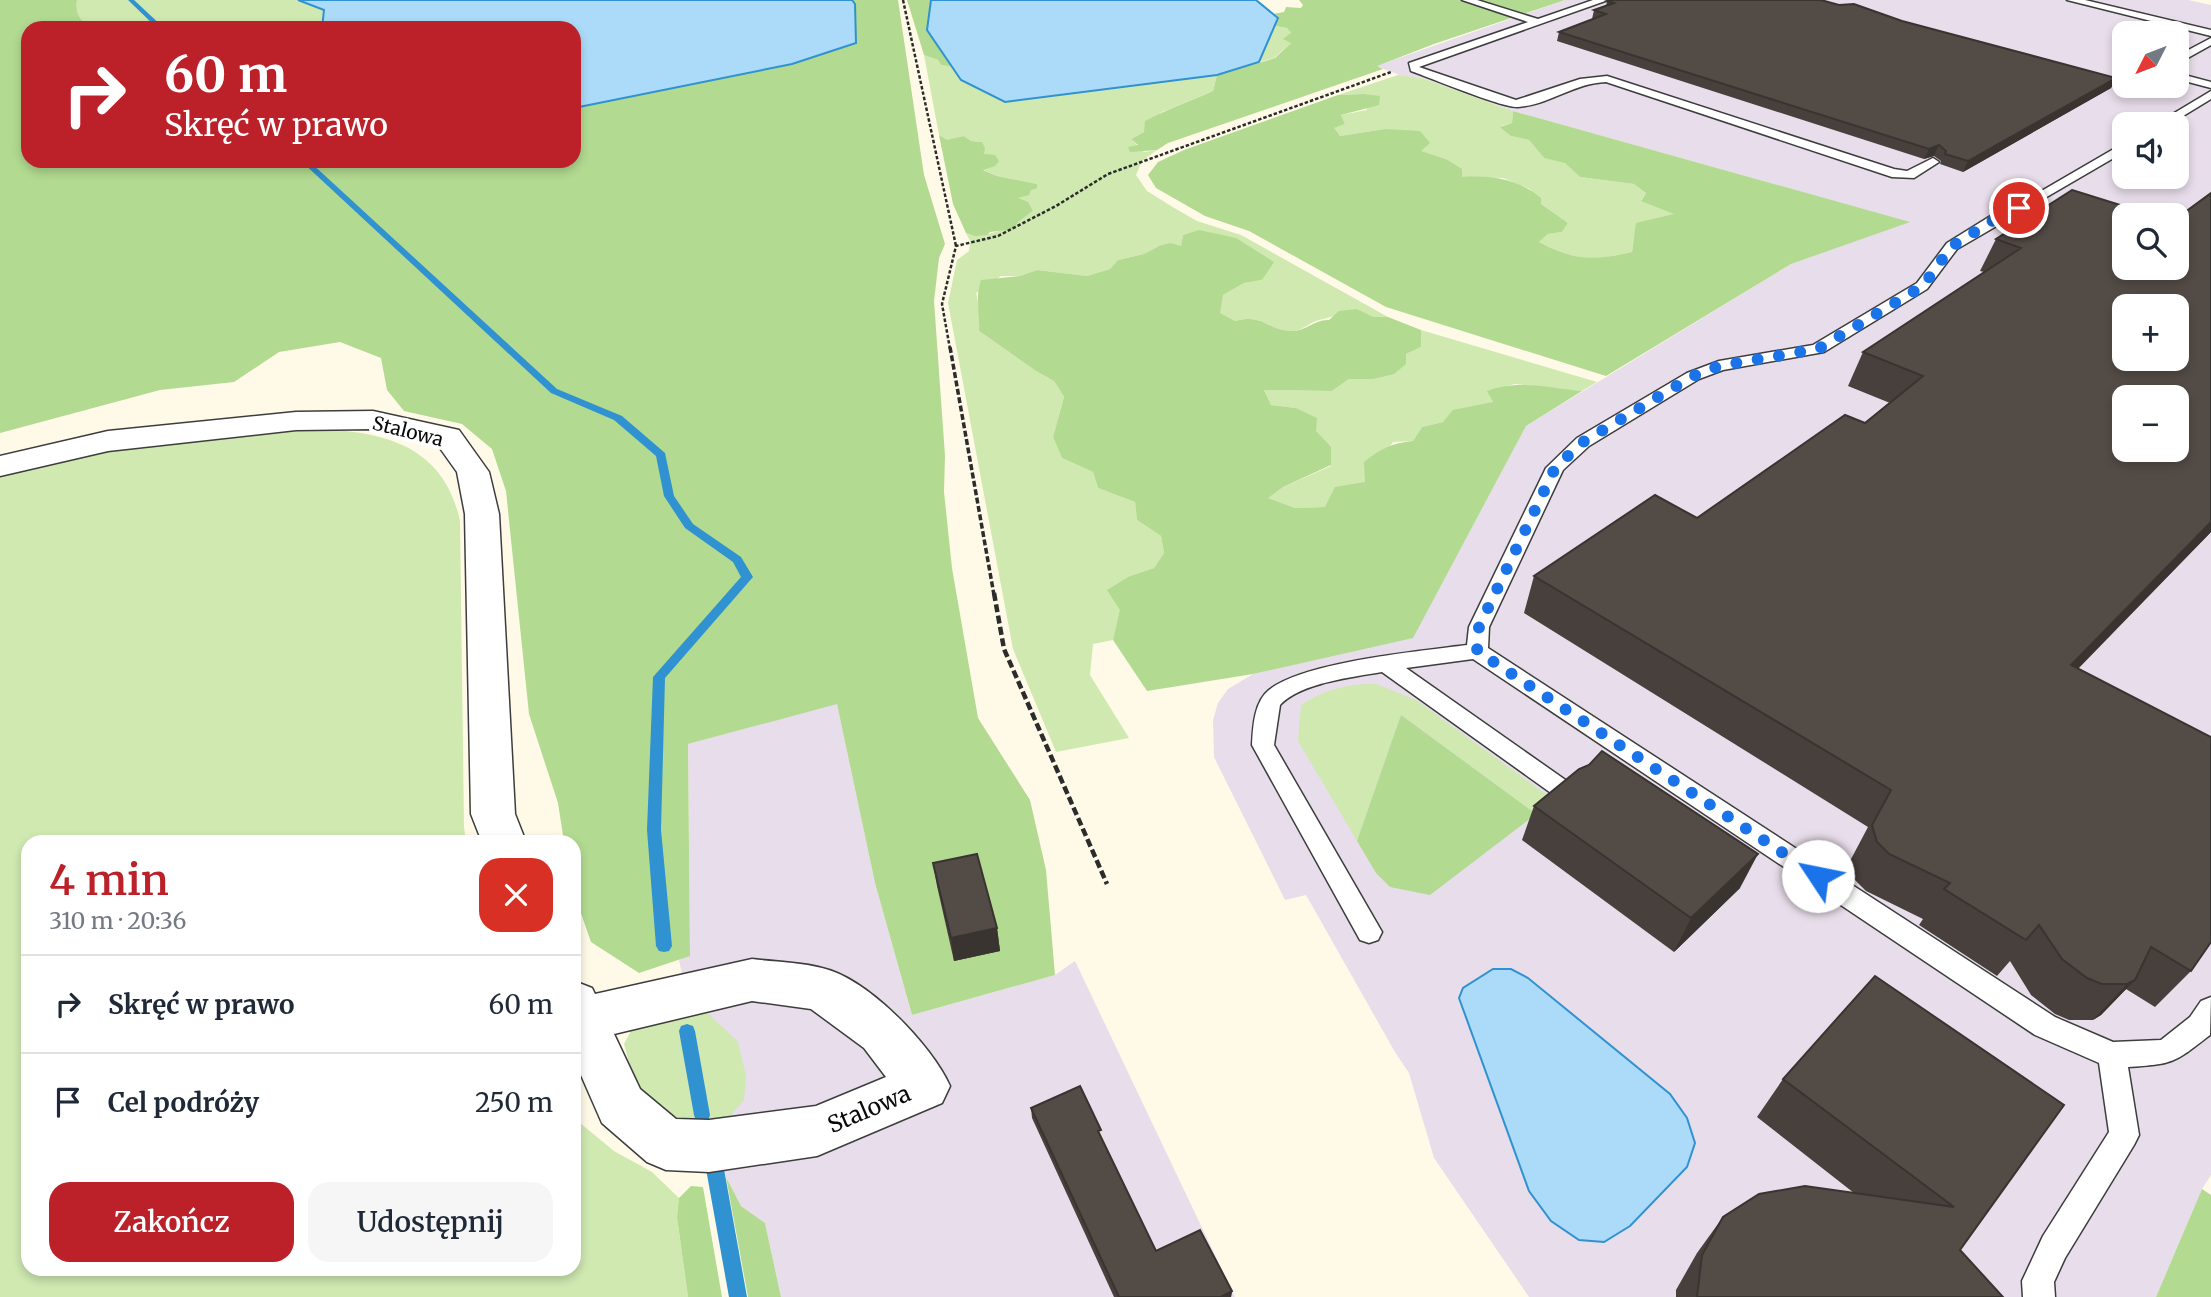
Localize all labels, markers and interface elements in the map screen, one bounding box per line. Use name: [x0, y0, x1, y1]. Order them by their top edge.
north arrow: [2112, 21, 2189, 98]
map controls: [2112, 21, 2189, 462]
text: 60 m: [164, 44, 287, 105]
icon: right: [49, 49, 140, 140]
text: Skręć w prawo: [164, 105, 388, 145]
button: sound: [2112, 112, 2189, 189]
pin: [1989, 178, 2049, 238]
icon: arrive: [2000, 189, 2038, 227]
button: search: [2112, 203, 2189, 280]
button: +: [2112, 294, 2189, 371]
button: −: [2112, 385, 2189, 462]
street label: Stalowa: [370, 411, 446, 451]
position arrow: [1781, 839, 1855, 913]
text: 4 min: [49, 854, 169, 906]
button: close: [479, 858, 553, 932]
text: 310 m · 20:36: [49, 906, 186, 935]
icon: right: [49, 985, 87, 1023]
text: Skręć w prawo: [108, 988, 295, 1021]
text: 60 m: [489, 988, 553, 1021]
street label: Stalowa: [823, 1078, 915, 1139]
icon: arrive: [49, 1083, 87, 1121]
text: Cel podróży: [108, 1086, 259, 1119]
text: 250 m: [475, 1086, 553, 1119]
button: Zakończ: [49, 1182, 294, 1262]
button: Udostępnij: [308, 1182, 553, 1262]

